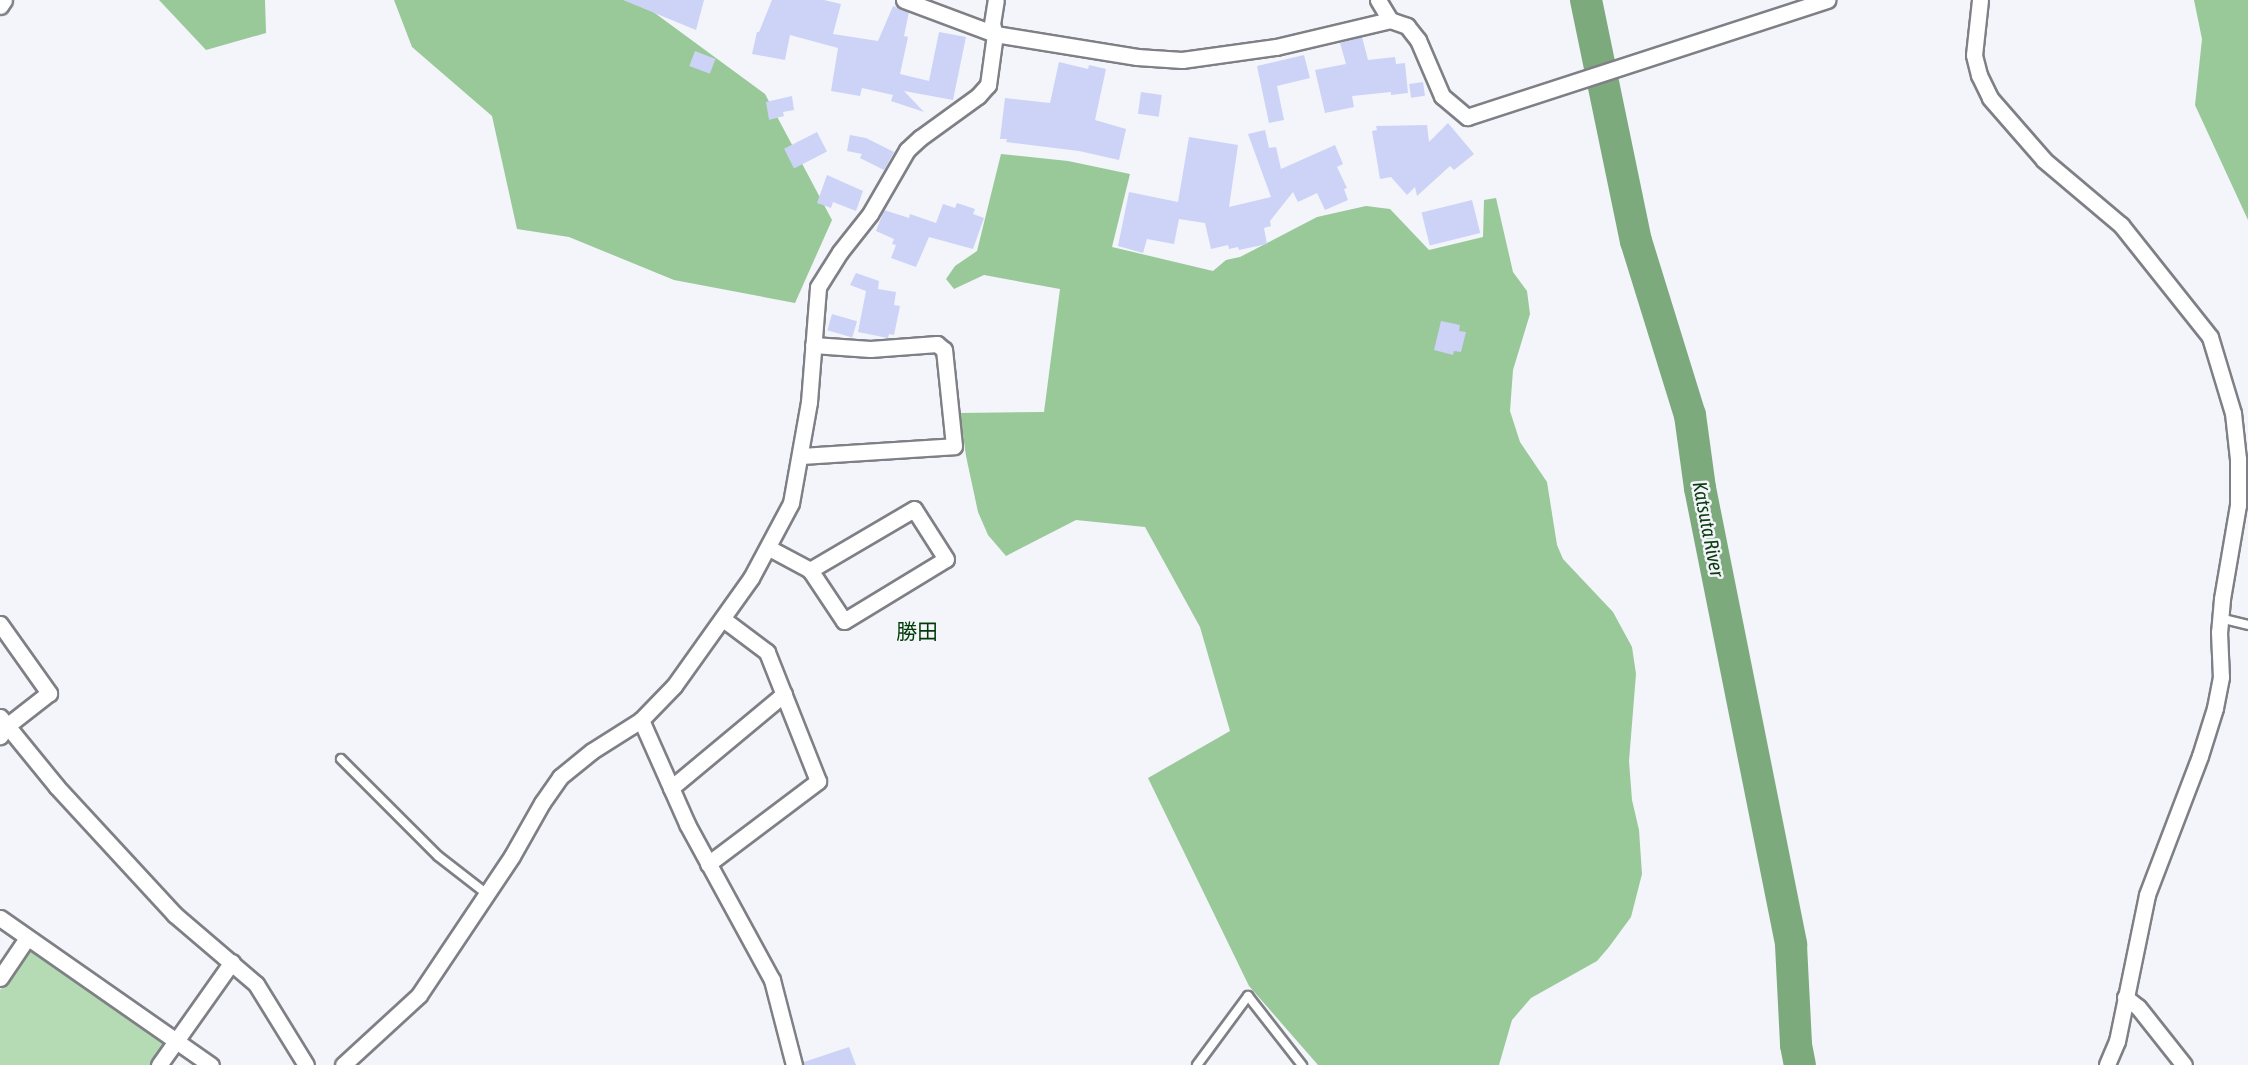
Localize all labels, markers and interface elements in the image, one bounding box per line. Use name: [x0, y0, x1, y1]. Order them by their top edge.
water label: Katsuta River: [1688, 479, 1730, 579]
district label: 勝田: [896, 618, 938, 644]

